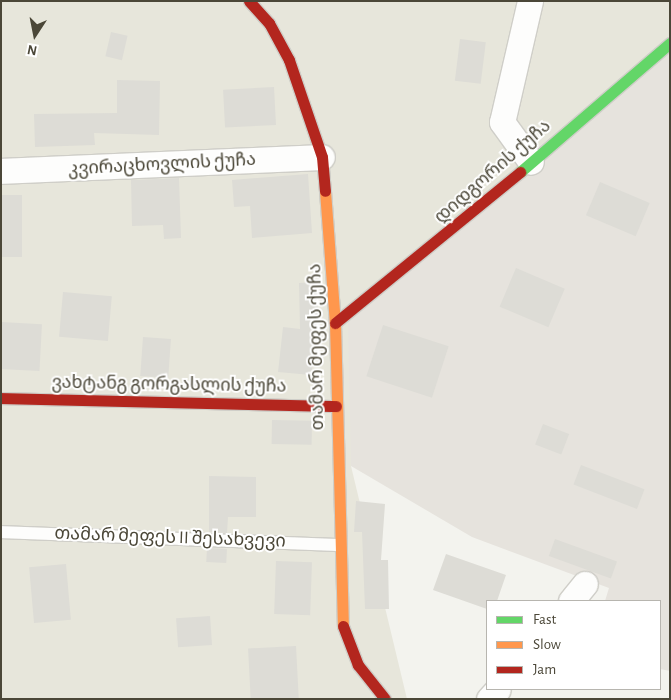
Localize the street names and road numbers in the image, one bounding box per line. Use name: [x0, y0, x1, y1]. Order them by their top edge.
street label: დიდგორის ქუჩა: [430, 116, 556, 228]
street label: კვირაცხოვლის ქუჩა: [67, 149, 257, 181]
street label: თამარ მეფეს ქუჩა: [305, 263, 329, 431]
street label: ვახტანგ გორგასლის ქუჩა: [51, 372, 287, 398]
street label: თამარ მეფეს II შესახვევი: [54, 523, 286, 553]

